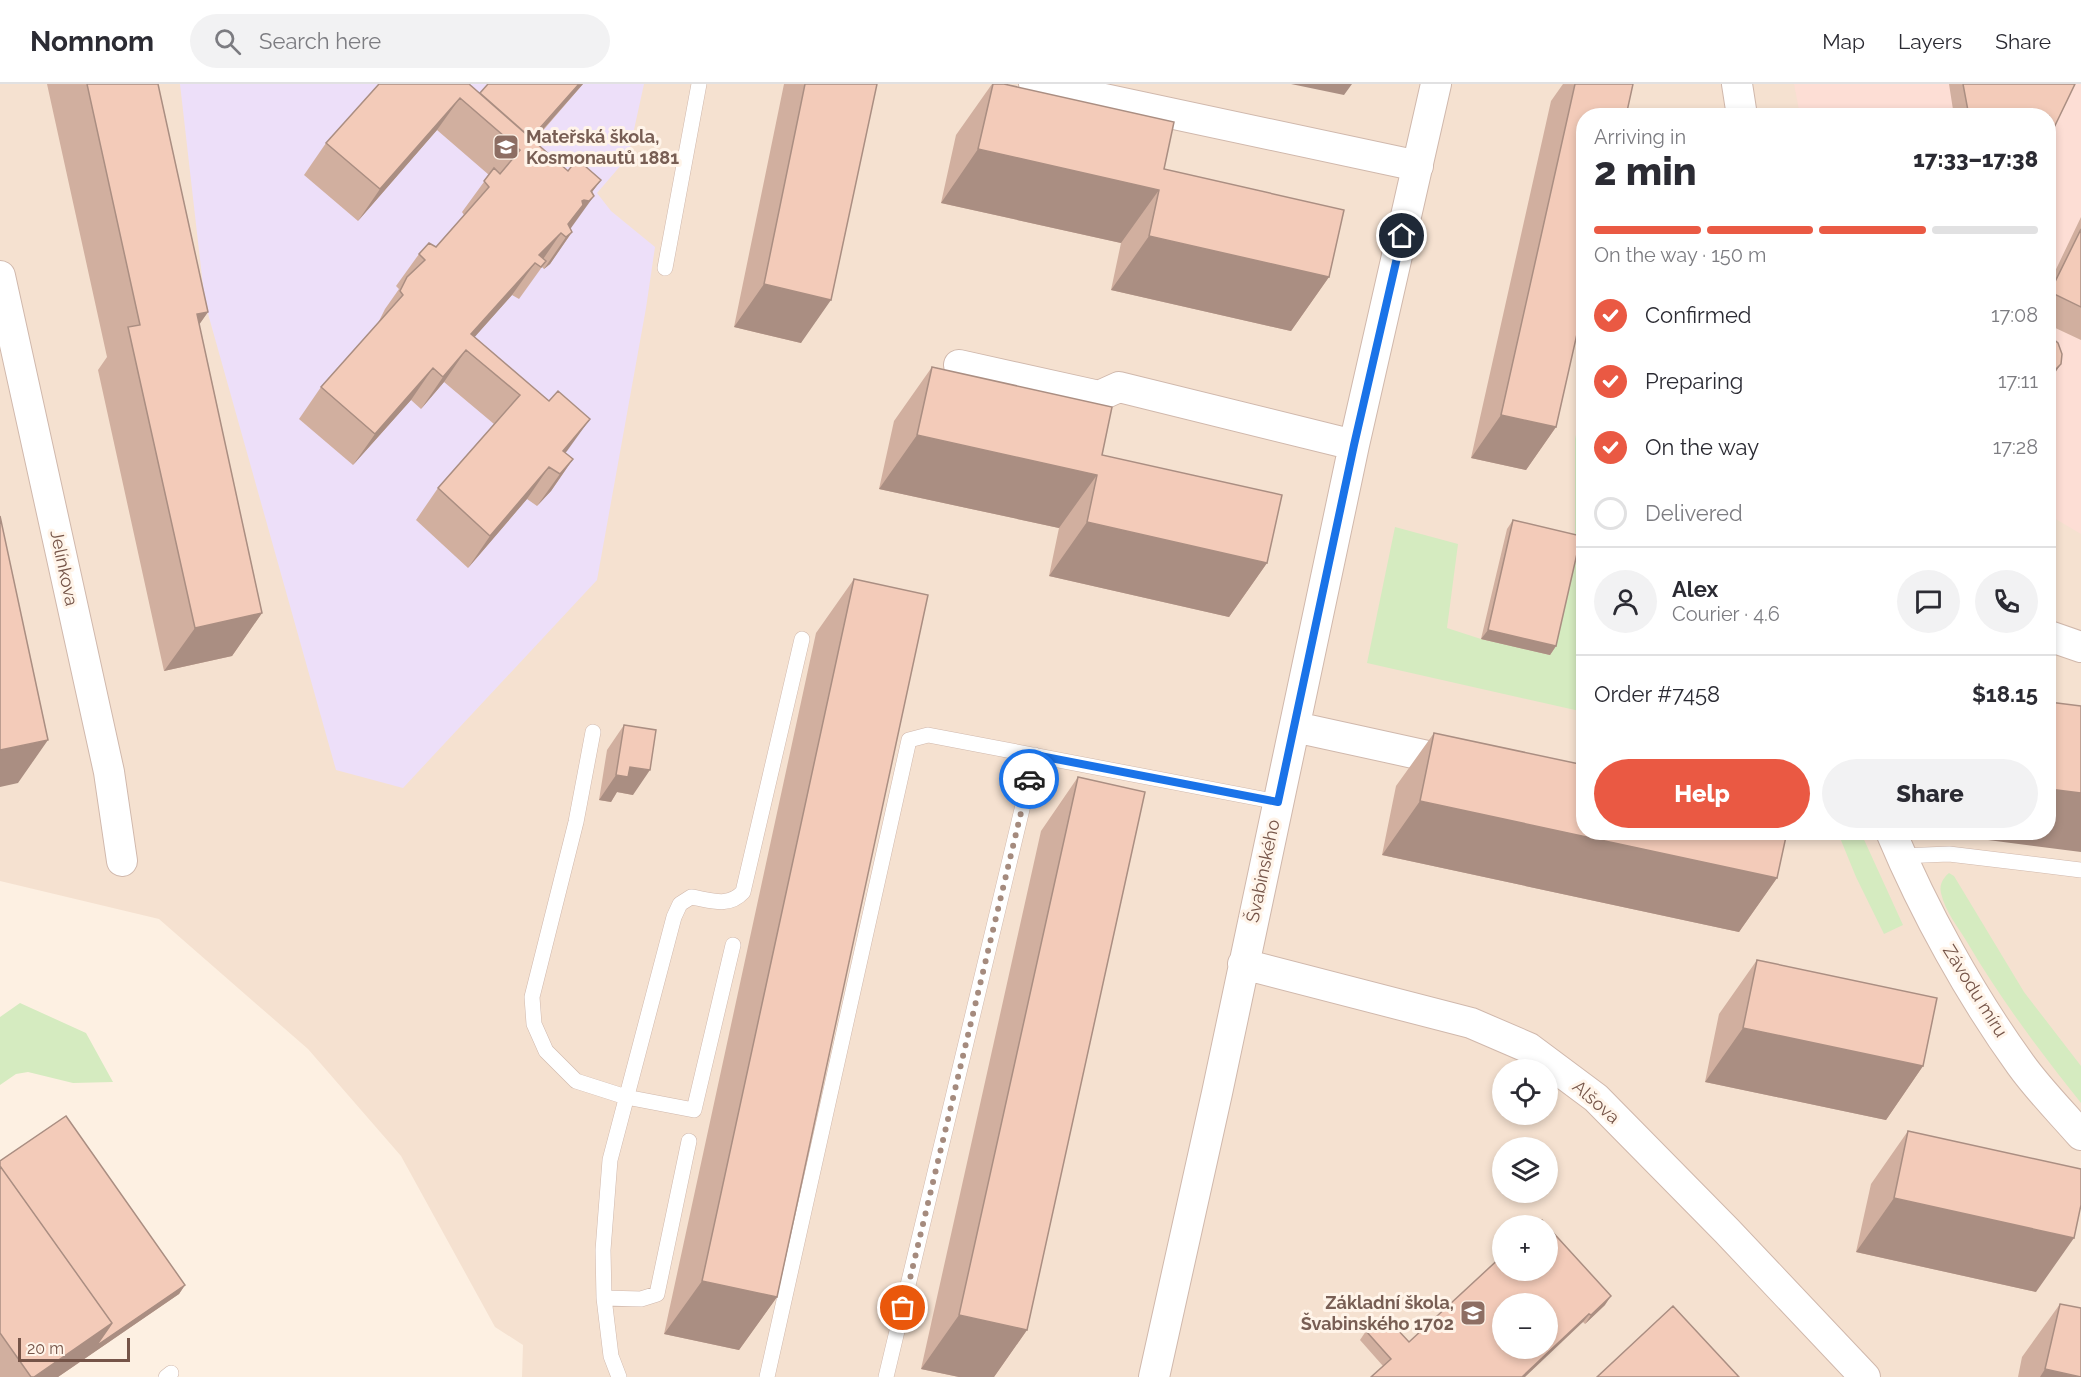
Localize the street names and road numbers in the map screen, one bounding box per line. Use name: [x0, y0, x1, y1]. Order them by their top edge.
street label: Jelínkova: [46, 528, 83, 608]
street label: Švabinského: [1240, 817, 1284, 924]
street label: Závodu míru: [1939, 941, 2012, 1041]
street label: Alšova: [1569, 1076, 1624, 1128]

